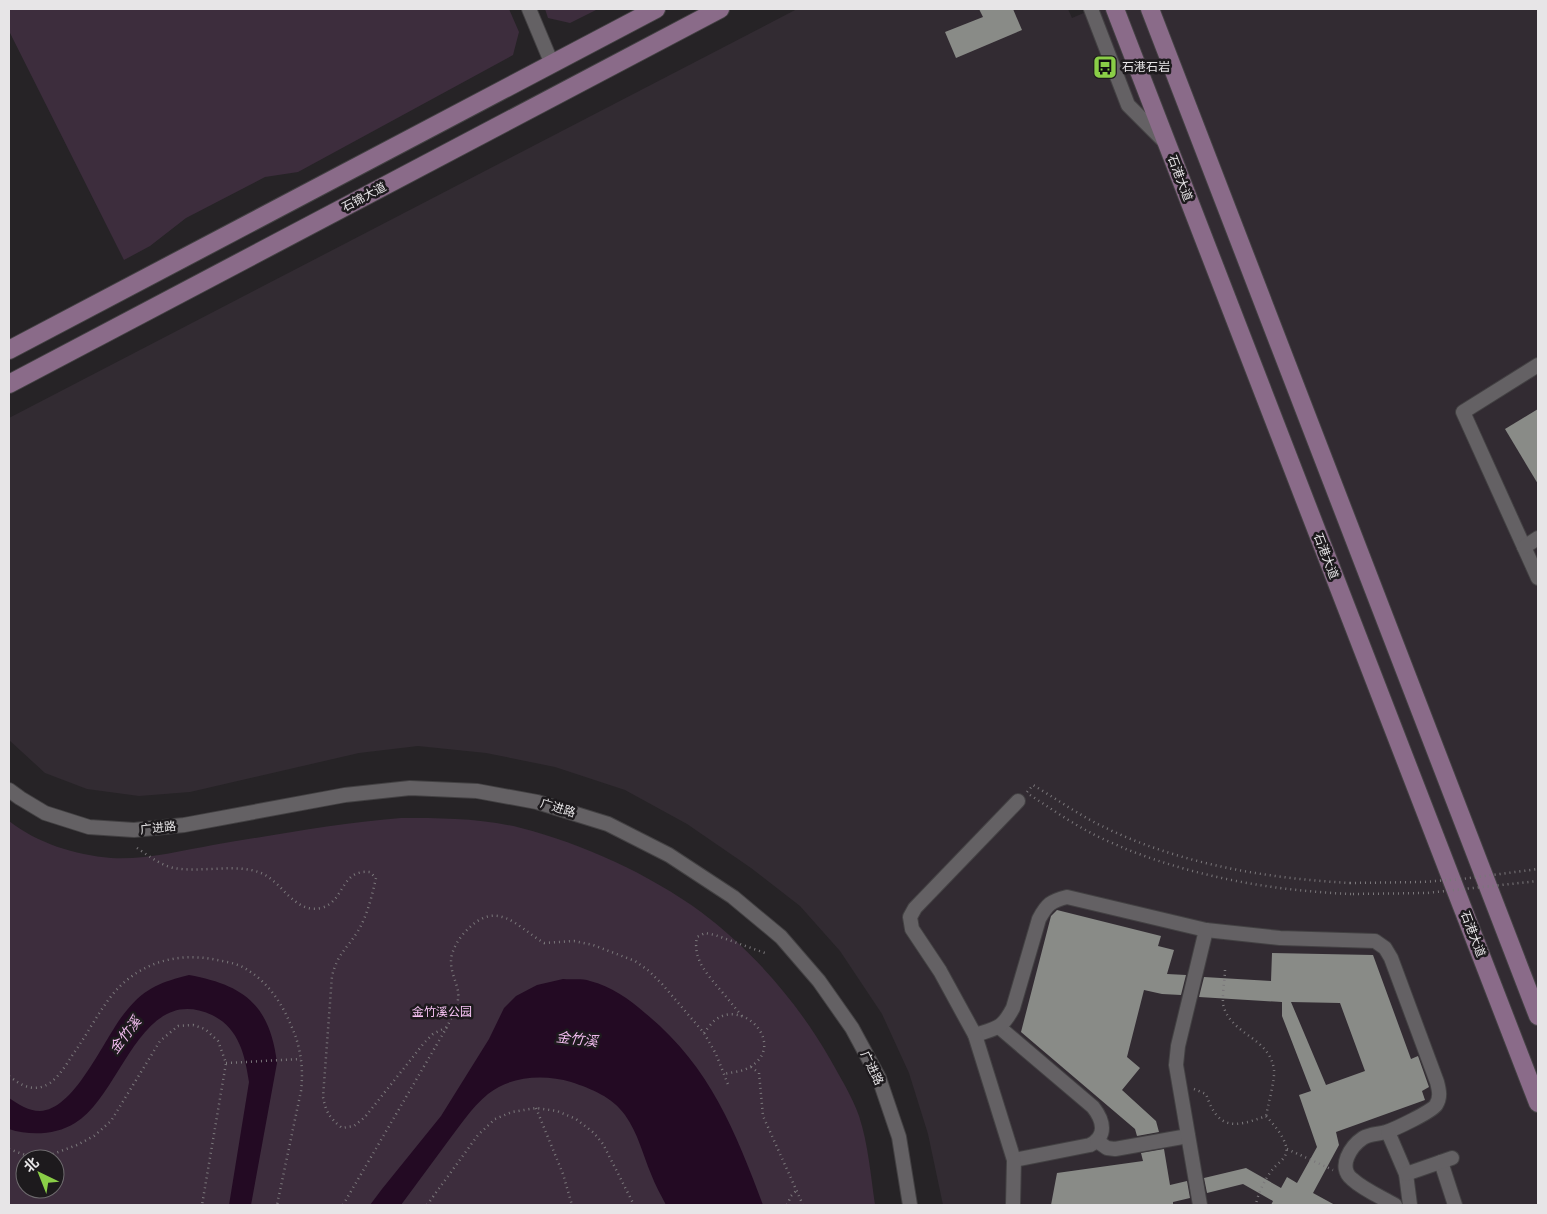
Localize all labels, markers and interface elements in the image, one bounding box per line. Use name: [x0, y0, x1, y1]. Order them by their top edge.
bus stop icon: 石港石岩: [1092, 54, 1118, 80]
place label: 石港石岩: [1122, 59, 1170, 74]
street label: 石港大道: [1165, 153, 1196, 203]
street label: 石锦大道: [339, 179, 388, 214]
street label: 石港大道: [1311, 531, 1342, 581]
street label: 广进路: [539, 795, 578, 820]
street label: 广进路: [139, 818, 177, 837]
street label: 石港大道: [1458, 909, 1489, 959]
park label: 金竹溪公园: [412, 1004, 472, 1019]
water label: 金竹溪: [105, 1011, 146, 1057]
water label: 金竹溪: [555, 1028, 601, 1051]
street label: 广进路: [858, 1048, 887, 1087]
north arrow: [15, 1149, 65, 1199]
text: 北: [20, 1153, 42, 1176]

